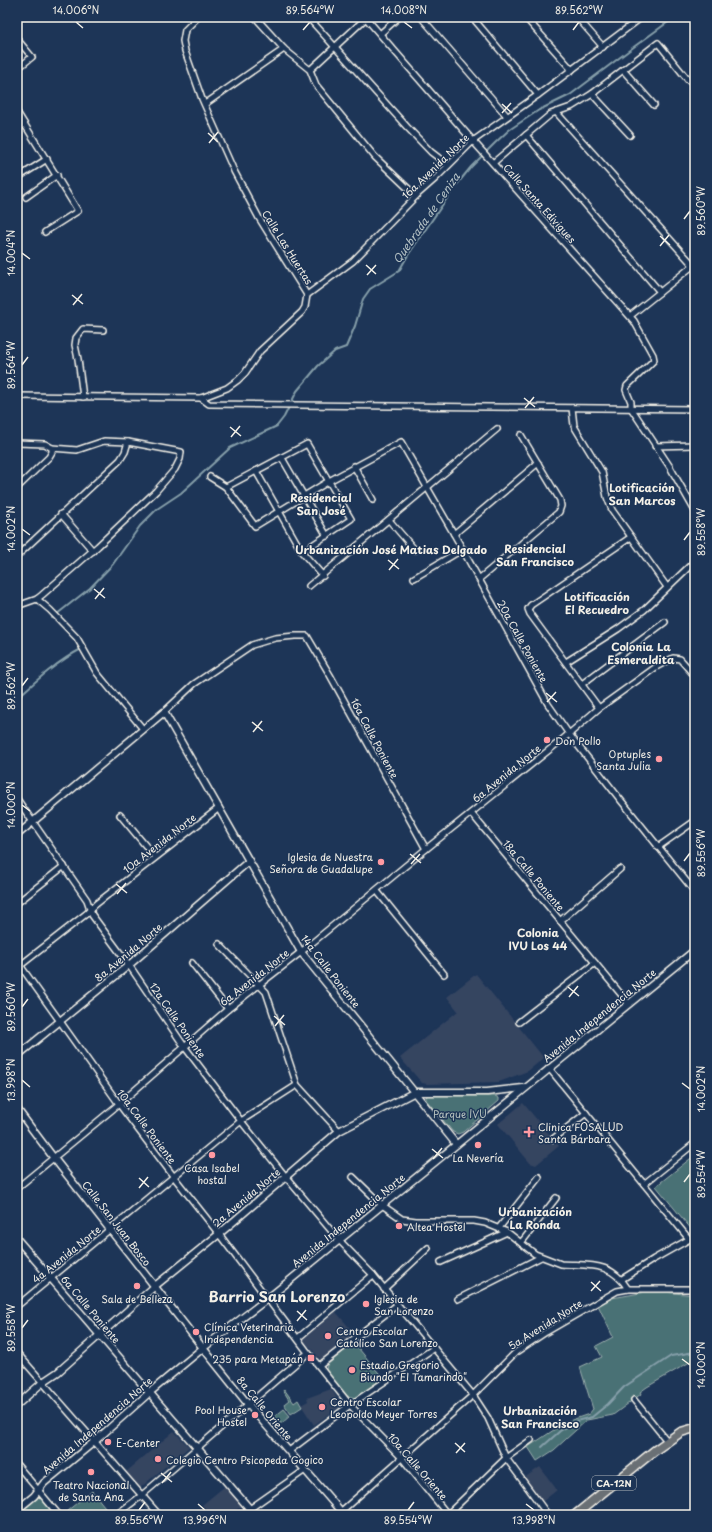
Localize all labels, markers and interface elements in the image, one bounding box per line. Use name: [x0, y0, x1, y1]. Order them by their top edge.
text: 14.006°N: [53, 2, 100, 17]
text: 89.564°W: [286, 2, 335, 17]
text: 14.008°N: [381, 2, 427, 17]
text: 89.562°W: [555, 2, 604, 17]
street label: 16a Avenida Norte: [398, 130, 472, 202]
street label: Calle Santa Edivigues: [500, 160, 580, 246]
water label: Quebrada de Ceniza: [388, 168, 464, 267]
text: 89.560°W: [693, 186, 708, 236]
street label: Calle Las Huertas: [259, 207, 317, 287]
text: 14.004°N: [3, 230, 18, 276]
text: 89.564°W: [3, 340, 18, 389]
district label: Lotificación San Marcos: [609, 479, 676, 509]
district label: Residencial San José: [290, 489, 352, 519]
text: 14.002°N: [3, 505, 18, 552]
text: 89.558°W: [693, 507, 708, 556]
district label: Residencial San Francisco: [496, 540, 575, 570]
district label: Urbanización José Matias Delgado: [295, 541, 488, 558]
district label: Lotificación El Recuedro: [564, 588, 630, 618]
street label: 20a Calle Poniente: [494, 597, 552, 685]
district label: Colonia La Esmeraldita: [607, 638, 675, 668]
text: 89.562°W: [3, 661, 18, 710]
street label: 16a Calle Poniente: [347, 695, 403, 781]
place label: Don Pollo: [555, 733, 601, 748]
marker: Don Pollo: [542, 735, 552, 745]
street label: 6a Avenida Norte: [469, 741, 543, 805]
place label: Optuples Santa Julia: [596, 746, 652, 773]
marker: Optuples Santa Julia: [654, 754, 664, 764]
text: 14.000°N: [3, 781, 18, 829]
street label: 10a Avenida Norte: [119, 810, 199, 876]
text: 89.556°W: [693, 828, 708, 877]
street label: 18a Calle Poniente: [500, 836, 568, 914]
place label: Iglesia de Nuestra Señora de Guadalupe: [269, 849, 374, 876]
marker: Iglesia de Nuestra Señora de Guadalupe: [376, 857, 386, 867]
street label: 8a Avenida Norte: [91, 919, 165, 985]
district label: Colonia IVU Los 44: [509, 924, 568, 954]
street label: 14a Calle Poniente: [298, 931, 364, 1011]
street label: 6a Avenida Norte: [216, 945, 292, 1009]
street label: Avenida Independencia Norte: [539, 965, 659, 1065]
street label: 12a Calle Poniente: [146, 979, 210, 1061]
text: 89.560°W: [3, 982, 18, 1032]
text: 13.998°N: [3, 1058, 18, 1102]
text: 14.002°N: [693, 1065, 708, 1112]
street label: 10a Calle Poniente: [114, 1086, 180, 1166]
park label: Parque IVU: [433, 1106, 487, 1121]
place label: Clinica FOSALUD Santa Bárbara: [538, 1119, 624, 1146]
marker: Clinica FOSALUD Santa Bárbara: [523, 1126, 535, 1138]
marker: La Nevería: [473, 1140, 483, 1150]
text: 89.554°W: [693, 1149, 708, 1198]
marker: Casa Isabel hostal: [207, 1150, 217, 1160]
place label: La Nevería: [452, 1150, 504, 1165]
place label: Casa Isabel hostal: [184, 1160, 240, 1187]
street label: 2a Avenida Norte: [209, 1164, 283, 1230]
street label: Avenida Independencia Norte: [288, 1170, 408, 1270]
street label: Calle San Juan Bosco: [79, 1177, 155, 1269]
district label: Urbanización La Ronda: [498, 1203, 572, 1233]
place label: Altea Hostel: [407, 1219, 466, 1234]
marker: Altea Hostel: [394, 1221, 404, 1231]
street label: 4a Avenida Norte: [28, 1222, 104, 1286]
street label: 6a Calle Poniente: [58, 1272, 124, 1346]
marker: Sala de Belleza: [132, 1281, 142, 1291]
district label: Barrio San Lorenzo: [209, 1286, 345, 1307]
place label: Sala de Belleza: [101, 1291, 174, 1306]
place label: Iglesia de San Lorenzo: [374, 1291, 434, 1318]
street label: 5a Avenida Norte: [505, 1295, 585, 1353]
marker: Iglesia de San Lorenzo: [361, 1299, 371, 1309]
text: 89.558°W: [3, 1303, 18, 1352]
place label: Clínica Veterinaria Independencia: [204, 1319, 294, 1346]
place label: Centro Escolar Católico San Lorenzo: [336, 1323, 438, 1350]
marker: Clínica Veterinaria Independencia: [191, 1327, 201, 1337]
marker: Centro Escolar Católico San Lorenzo: [323, 1331, 333, 1341]
text: 14.000°N: [693, 1341, 708, 1389]
place label: 235 para Metapán: [212, 1351, 303, 1366]
marker: 235 para Metapán: [306, 1353, 316, 1363]
place label: Estadio Gregorio Biundo "El Tamarindo": [360, 1357, 467, 1384]
marker: Estadio Gregorio Biundo "El Tamarindo": [347, 1365, 357, 1375]
street label: Avenida Independencia Norte: [39, 1373, 155, 1477]
street label: 8a Calle Oriente: [234, 1373, 296, 1443]
place label: Centro Escolar Leopoldo Meyer Torres: [330, 1394, 438, 1421]
place label: Pool House Hostel: [195, 1402, 248, 1429]
marker: Centro Escolar Leopoldo Meyer Torres: [317, 1402, 327, 1412]
district label: Urbanización San Francisco: [501, 1402, 580, 1432]
marker: Pool House Hostel: [250, 1410, 260, 1420]
street label: 10a Calle Oriente: [385, 1429, 452, 1503]
place label: E-Center: [116, 1435, 160, 1450]
marker: E-Center: [103, 1437, 113, 1447]
place label: Colegio Centro Psicopeda Gogico: [166, 1452, 324, 1467]
marker: Colegio Centro Psicopeda Gogico: [153, 1454, 163, 1464]
marker: Teatro Nacional de Santa Ana: [86, 1467, 96, 1477]
road number: CA-12N: [592, 1476, 636, 1490]
place label: Teatro Nacional de Santa Ana: [53, 1477, 130, 1504]
text: 89.556°W: [115, 1512, 164, 1527]
text: 13.996°N: [183, 1512, 227, 1527]
text: 89.554°W: [384, 1512, 433, 1527]
text: 13.998°N: [512, 1512, 556, 1527]

